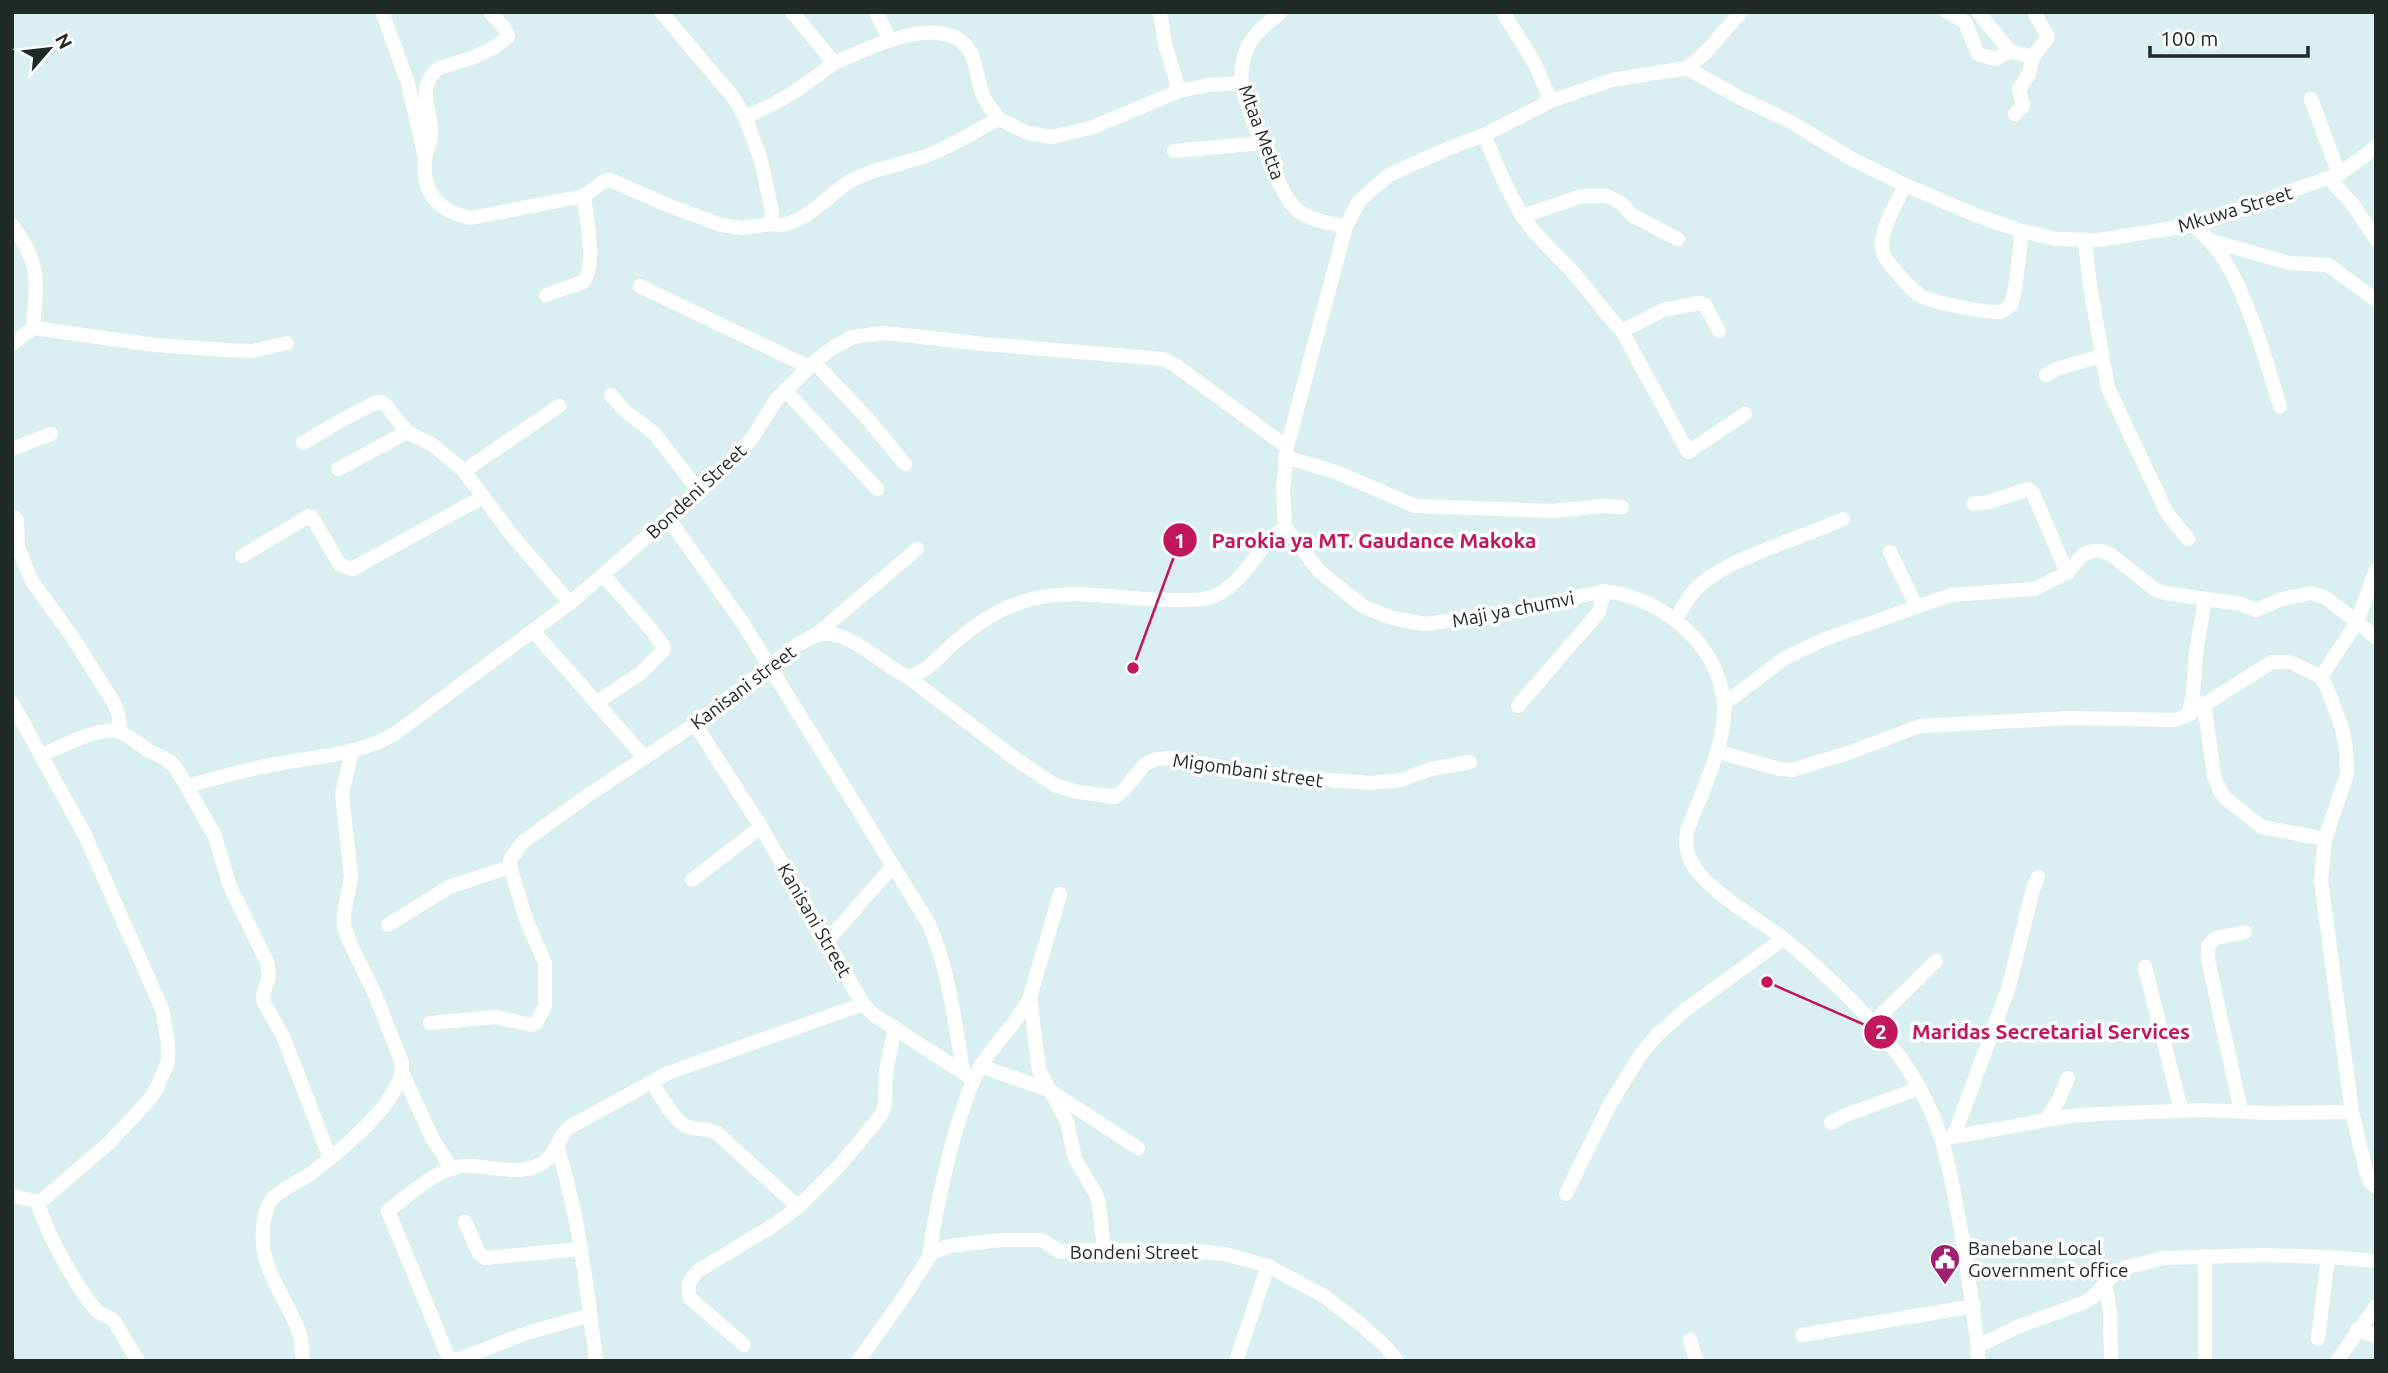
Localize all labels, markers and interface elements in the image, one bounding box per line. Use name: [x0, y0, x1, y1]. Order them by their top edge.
north arrow: [14, 14, 84, 84]
scale bar: [2150, 14, 2308, 58]
text: 100 m: [2160, 26, 2218, 50]
text: N: [51, 30, 77, 52]
street label: Mtaa Metta: [1235, 81, 1289, 183]
street label: Mkuwa Street: [2175, 181, 2296, 237]
street label: Bondeni Street: [642, 439, 751, 543]
callout: Parokia ya MT. Gaudance Makoka: [1162, 519, 1550, 561]
text: 1: [1174, 528, 1186, 552]
text: Parokia ya MT. Gaudance Makoka: [1212, 528, 1536, 552]
street label: Maji ya chumvi: [1450, 586, 1576, 632]
street label: Kanisani street: [686, 640, 800, 734]
street label: Migombani street: [1171, 749, 1325, 792]
street label: Kanisani Street: [774, 859, 857, 981]
callout: Maridas Secretarial Services: [1863, 1011, 2204, 1053]
text: 2: [1875, 1019, 1887, 1043]
text: Maridas Secretarial Services: [1912, 1019, 2190, 1043]
place label: Banebane Local Government office: [1968, 1237, 2128, 1281]
street label: Bondeni Street: [1070, 1241, 1199, 1263]
public building icon: Banebane Local Government office: [1928, 1242, 1962, 1286]

